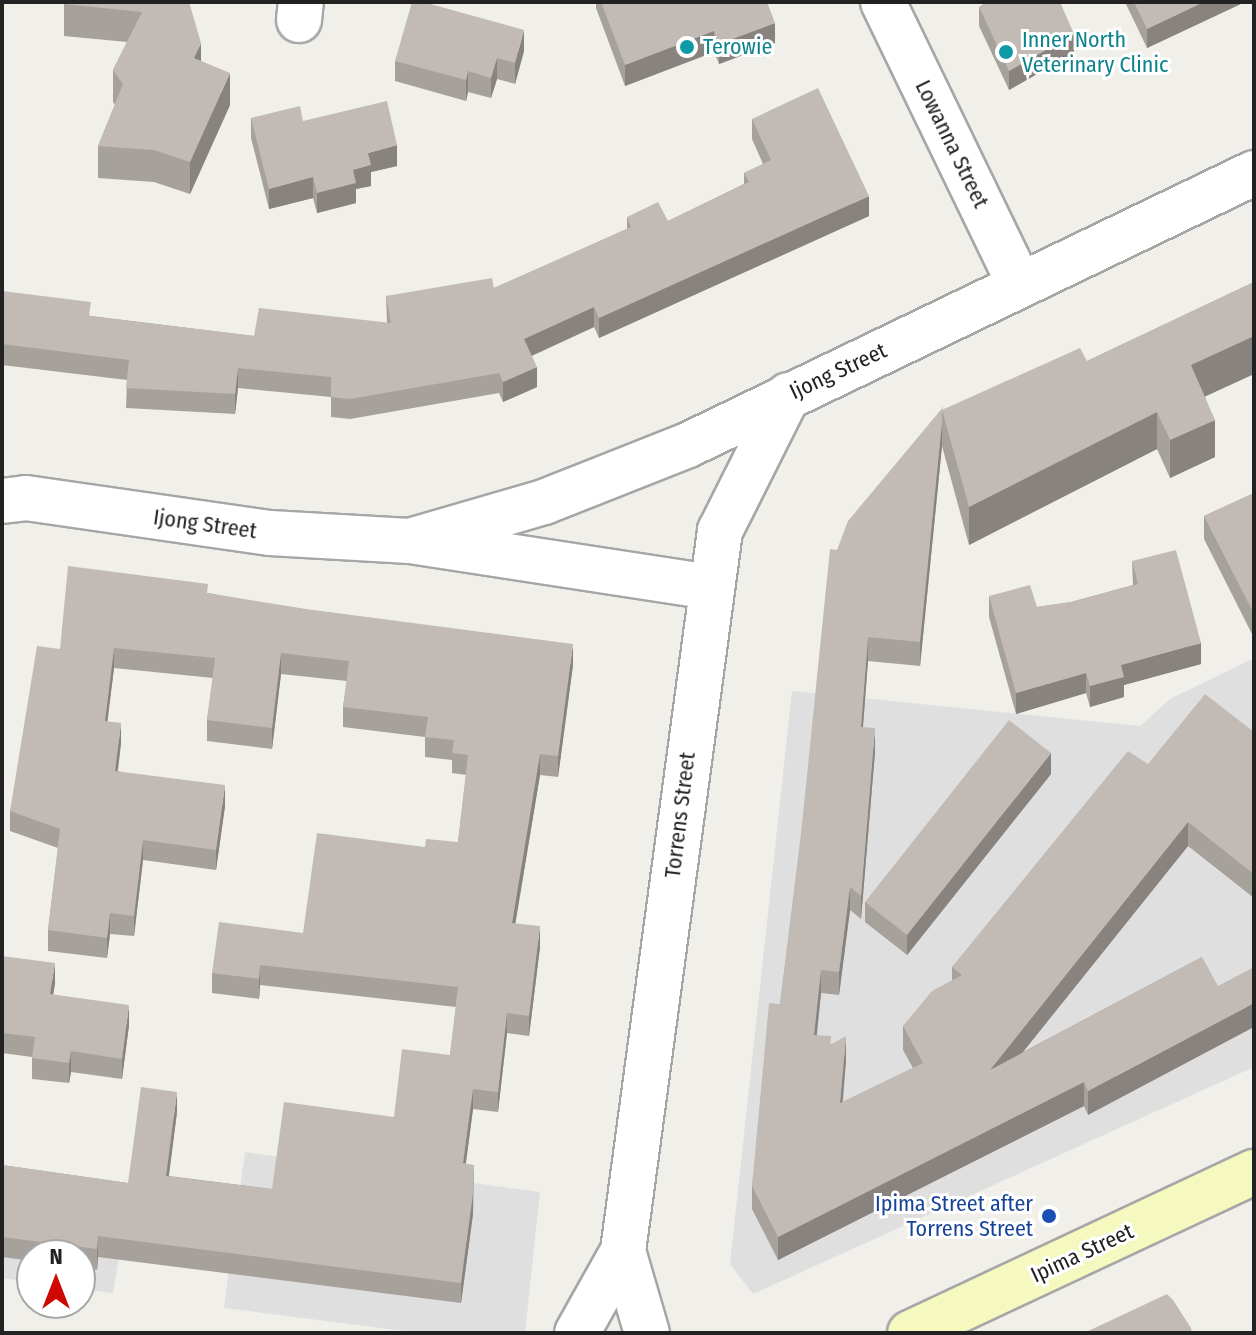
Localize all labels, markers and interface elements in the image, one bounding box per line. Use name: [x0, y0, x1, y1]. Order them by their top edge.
place label: Inner North Veterinary Clinic: [1022, 26, 1168, 78]
place label: Terowie: [703, 34, 772, 60]
marker: Terowie: [678, 38, 696, 56]
marker: Inner North Veterinary Clinic: [997, 43, 1015, 61]
street label: Lowanna Street: [910, 76, 994, 212]
street label: Ijong Street: [785, 337, 891, 405]
street label: Ijong Street: [152, 504, 258, 544]
street label: Torrens Street: [659, 751, 701, 879]
place label: Ipima Street after Torrens Street: [875, 1190, 1033, 1242]
marker: Ipima Street after Torrens Street: [1040, 1207, 1058, 1225]
street label: Ipima Street: [1027, 1218, 1137, 1288]
north arrow: [16, 1239, 96, 1319]
text: N: [49, 1243, 63, 1270]

